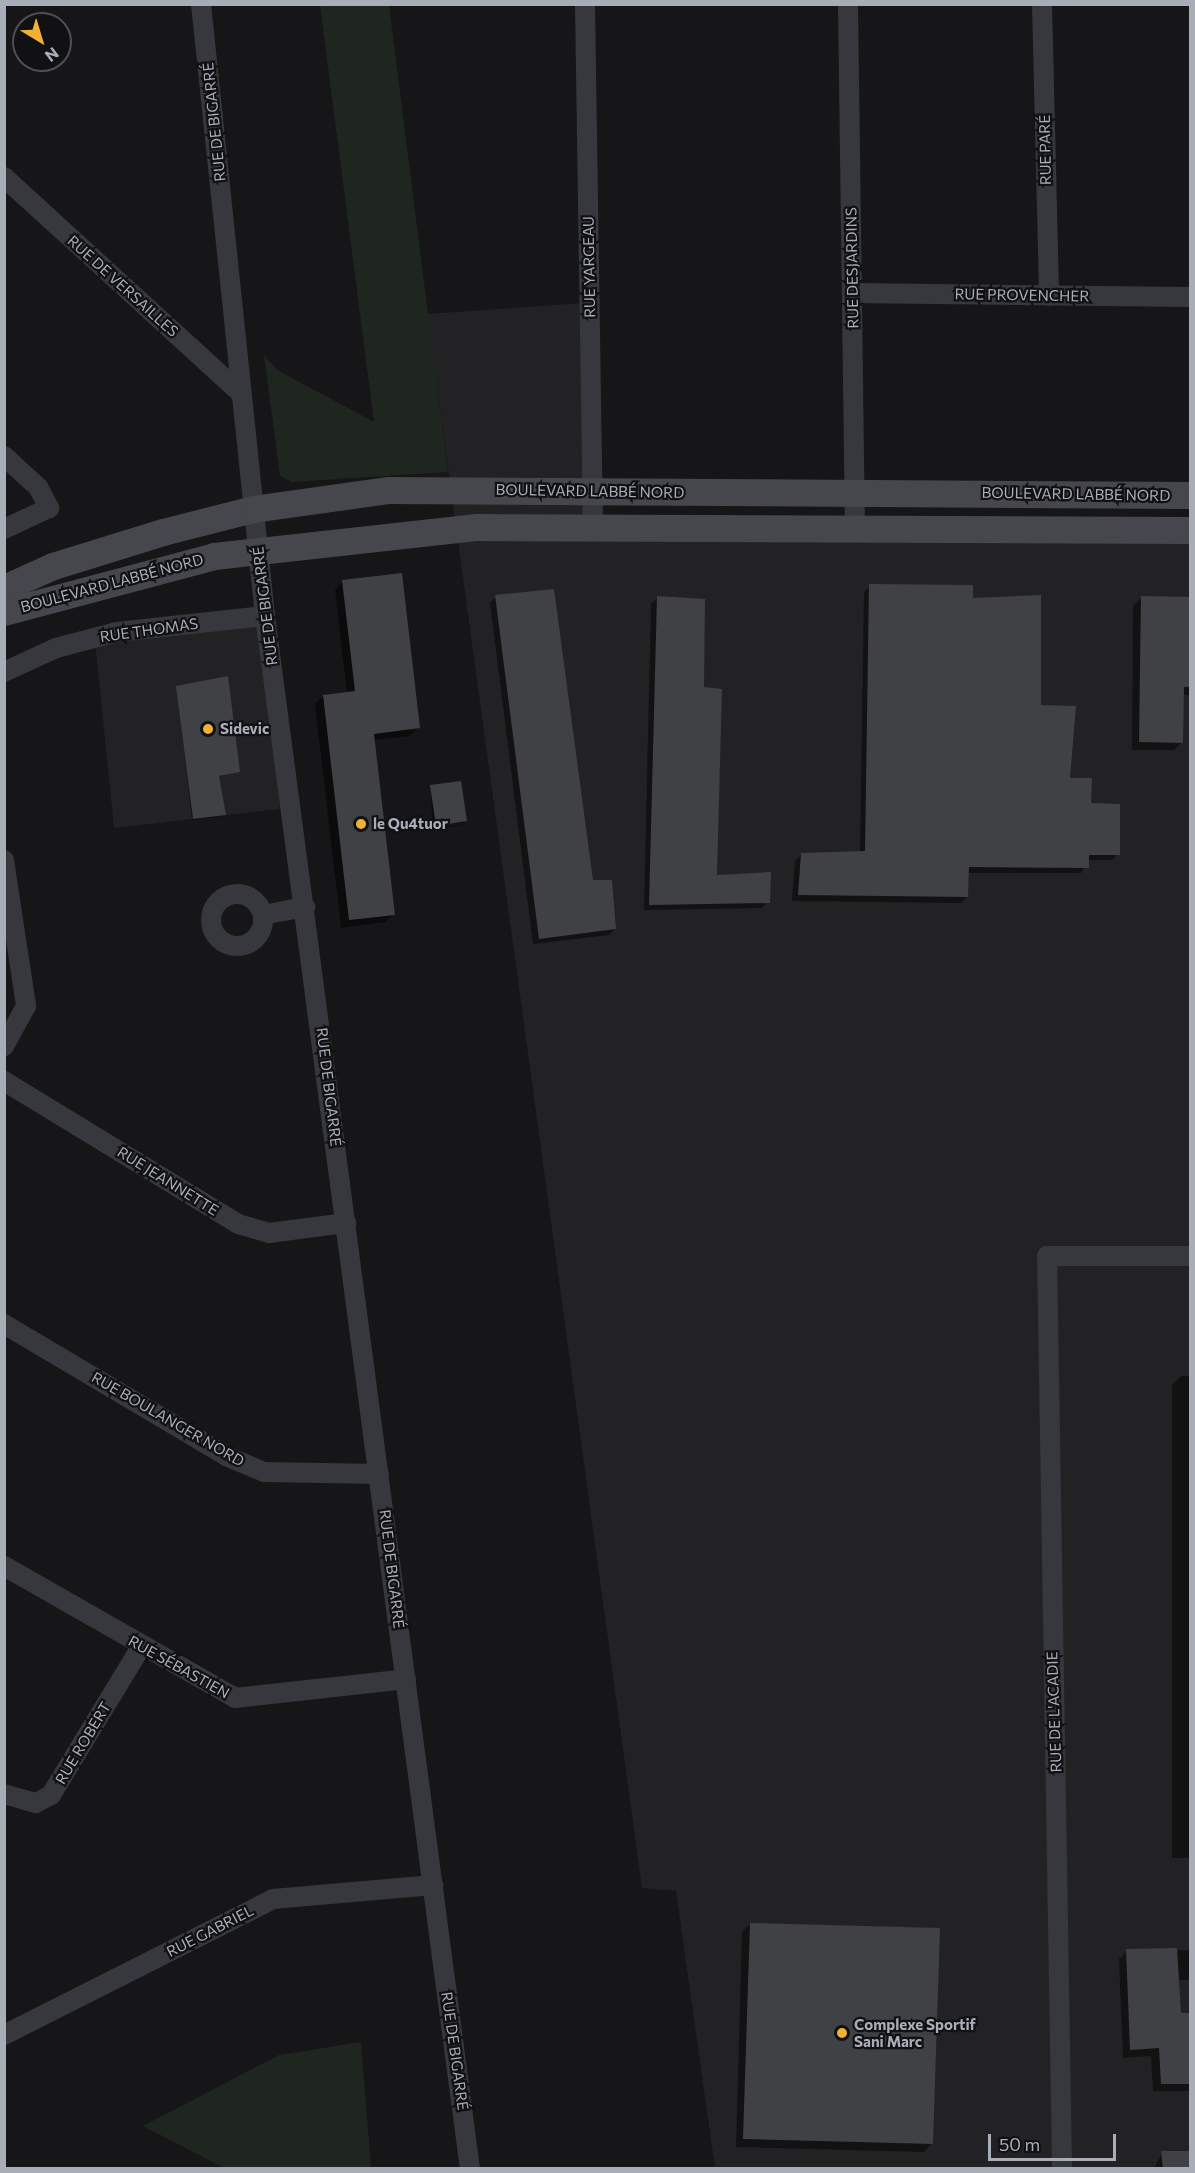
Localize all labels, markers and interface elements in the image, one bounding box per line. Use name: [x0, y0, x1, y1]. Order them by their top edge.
north arrow: [12, 12, 72, 72]
text: N: [42, 44, 63, 66]
street label: RUE DE BIGARRÉ: [199, 62, 229, 182]
street label: RUE PARÉ: [1035, 115, 1055, 185]
street label: RUE DESJARDINS: [842, 207, 862, 329]
street label: RUE YARGEAU: [579, 216, 599, 318]
street label: RUE DE VERSAILLES: [64, 232, 182, 340]
street label: RUE PROVENCHER: [955, 285, 1089, 305]
street label: BOULEVARD LABBÉ NORD: [496, 480, 684, 502]
street label: BOULEVARD LABBÉ NORD: [982, 483, 1170, 505]
street label: RUE DE BIGARRÉ: [249, 546, 281, 666]
street label: BOULEVARD LABBÉ NORD: [19, 550, 205, 616]
street label: RUE THOMAS: [99, 614, 199, 646]
place label: Sidevic: [220, 720, 269, 738]
marker: Sidevic: [201, 722, 215, 736]
place label: le Qu4tuor: [373, 815, 448, 833]
marker: le Qu4tuor: [354, 817, 368, 831]
street label: RUE DE BIGARRÉ: [313, 1027, 345, 1147]
street label: RUE JEANNETTE: [114, 1143, 222, 1219]
street label: RUE BOULANGER NORD: [89, 1368, 247, 1470]
street label: RUE DE BIGARRÉ: [376, 1509, 408, 1629]
street label: RUE SÉBASTIEN: [125, 1632, 233, 1702]
street label: RUE DE L'ACADIE: [1043, 1651, 1065, 1773]
street label: RUE ROBERT: [51, 1699, 115, 1787]
street label: RUE GABRIEL: [163, 1901, 257, 1961]
street label: RUE DE BIGARRÉ: [438, 1991, 472, 2111]
place label: Complexe Sportif Sani Marc: [854, 2015, 976, 2050]
marker: Complexe Sportif Sani Marc: [835, 2026, 849, 2040]
scale bar: [991, 2122, 1118, 2160]
text: 50 m: [999, 2133, 1040, 2155]

